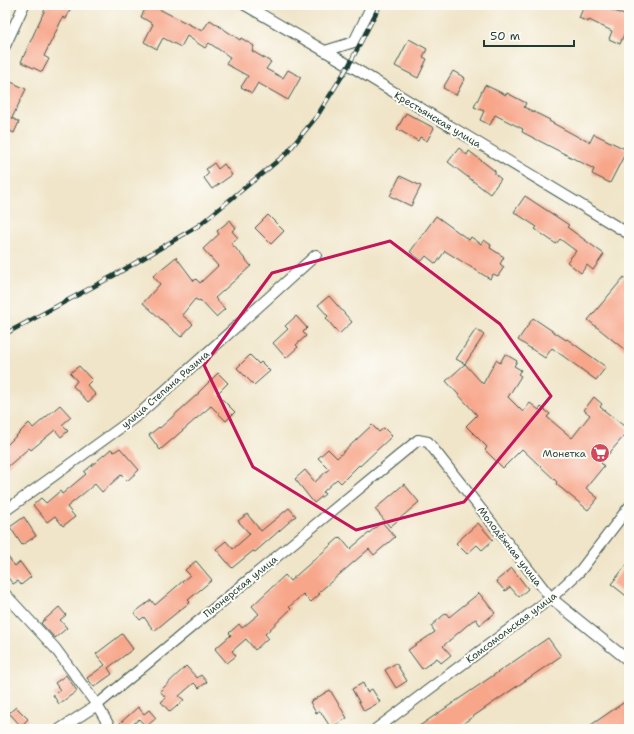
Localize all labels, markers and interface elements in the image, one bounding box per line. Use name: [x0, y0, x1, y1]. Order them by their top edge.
scale bar: [484, 22, 574, 48]
text: 50 m: [490, 28, 520, 44]
street label: Крестьянская улица: [392, 88, 484, 151]
street label: улица Степана Разина: [119, 347, 212, 431]
supermarket icon: Монетка: [589, 442, 611, 464]
place label: Монетка: [543, 447, 587, 460]
street label: Молодёжная улица: [475, 504, 545, 589]
street label: Пионерская улица: [201, 552, 281, 620]
street label: Комсомольская улица: [463, 589, 560, 666]

